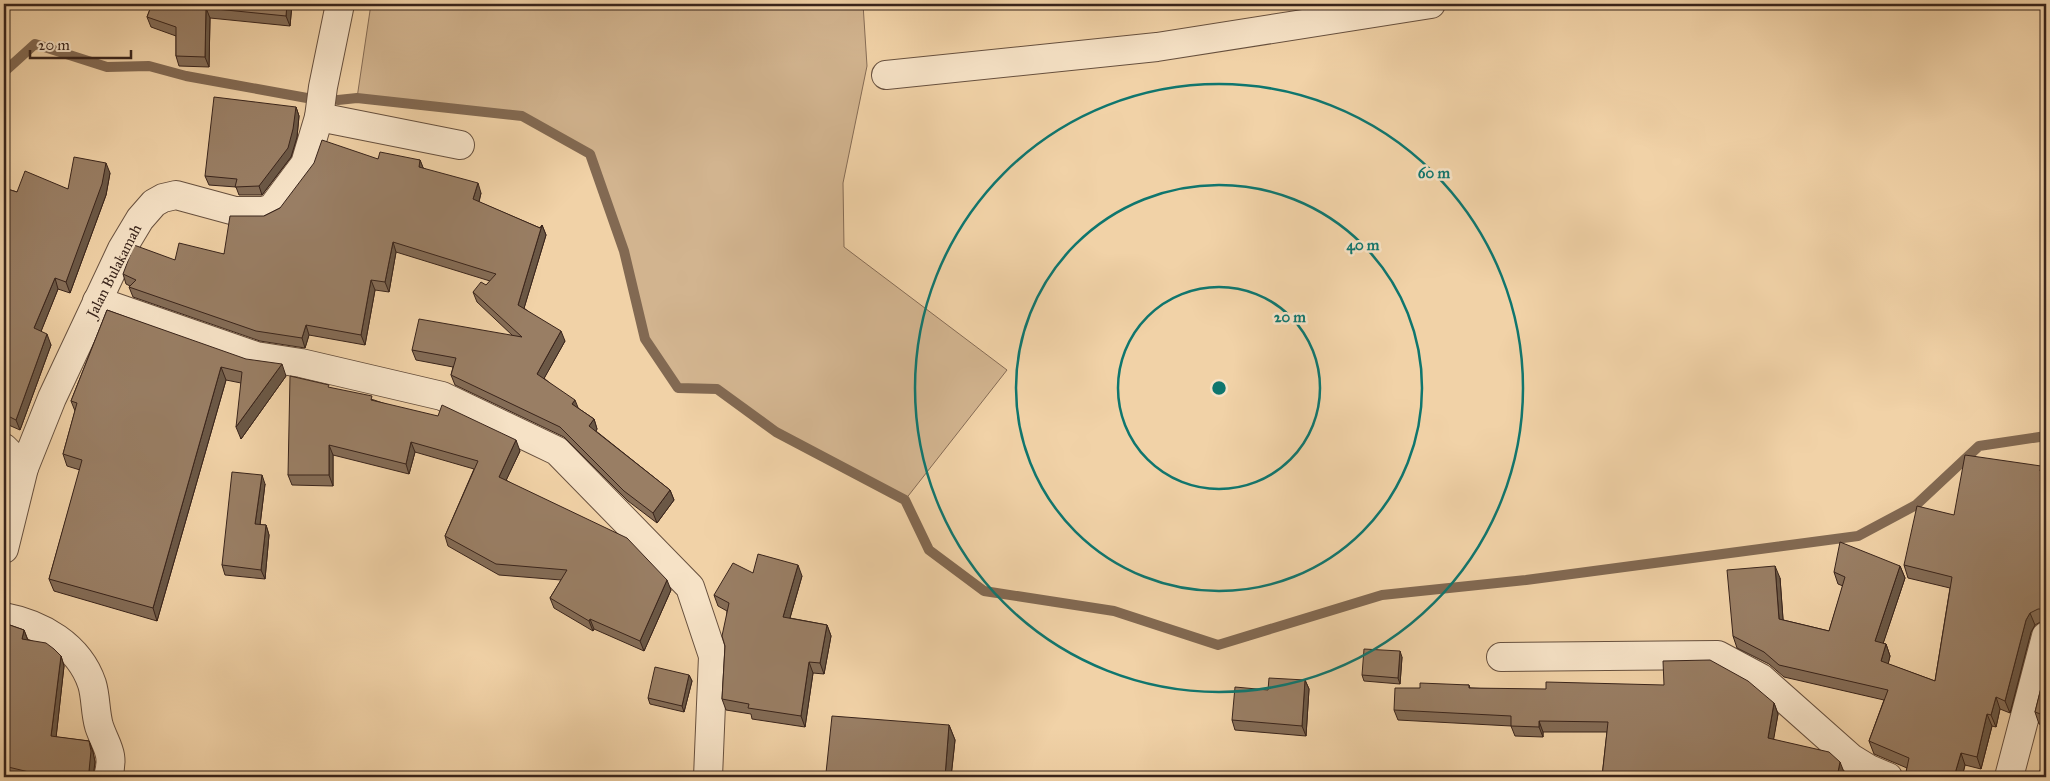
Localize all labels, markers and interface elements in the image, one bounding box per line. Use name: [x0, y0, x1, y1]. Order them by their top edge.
scale bar: [30, 28, 131, 60]
text: 20 m: [38, 36, 70, 54]
text: 60 m: [1418, 164, 1451, 182]
street label: Jalan Bulakamah: [82, 221, 147, 323]
text: 40 m: [1347, 236, 1380, 255]
text: 20 m: [1274, 308, 1306, 326]
centre of rings: [1210, 379, 1228, 397]

